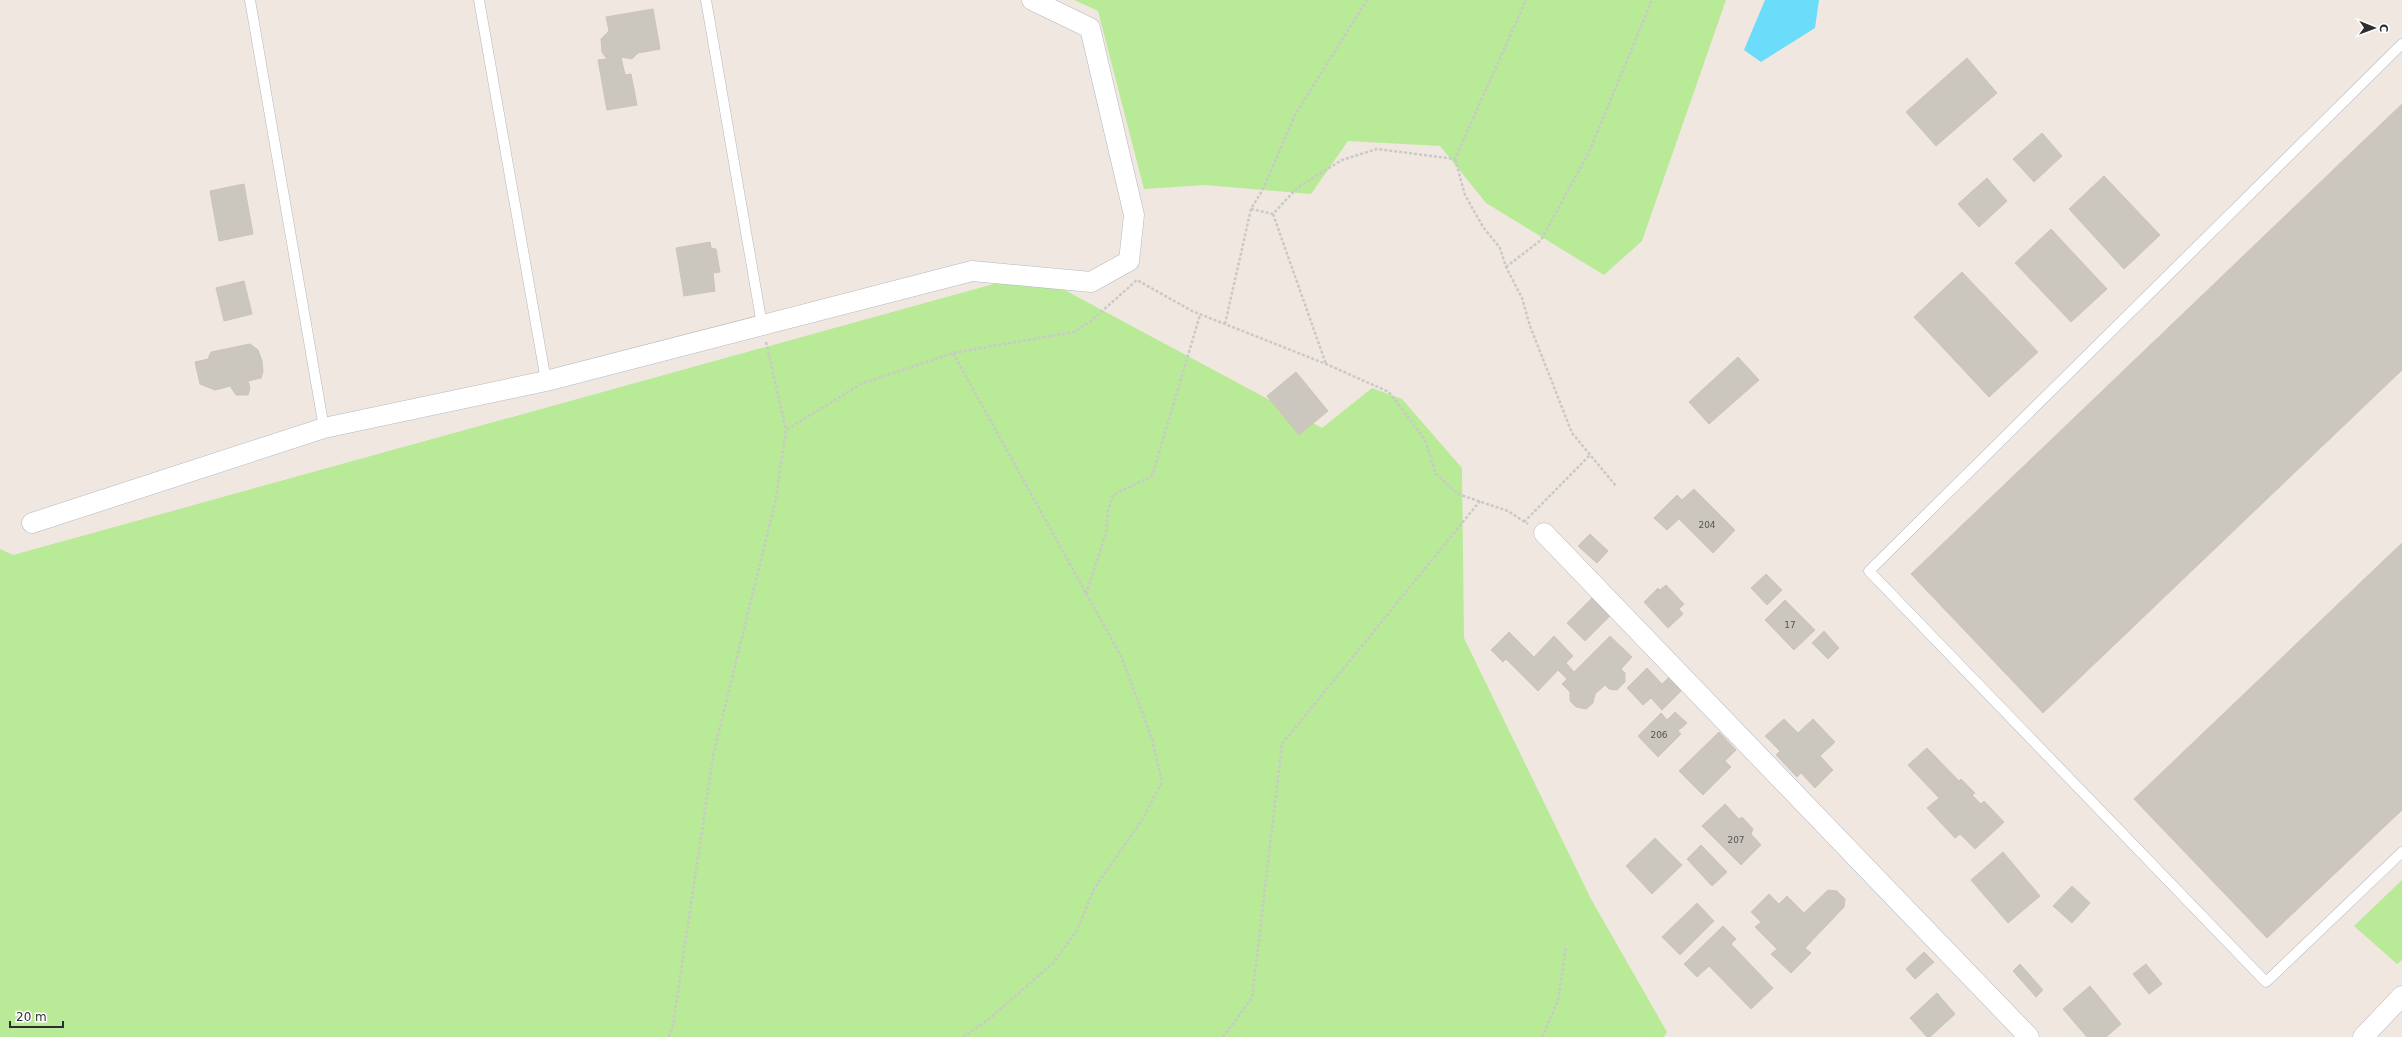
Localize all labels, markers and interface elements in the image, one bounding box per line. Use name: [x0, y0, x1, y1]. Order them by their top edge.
north arrow: [2354, 8, 2394, 48]
text: С: [2377, 24, 2390, 32]
house number: 204: [1698, 520, 1716, 530]
house number: 17: [1784, 620, 1796, 630]
house number: 206: [1650, 730, 1668, 740]
house number: 207: [1727, 835, 1745, 845]
scale bar: [10, 1003, 63, 1029]
text: 20 m: [16, 1010, 47, 1024]

